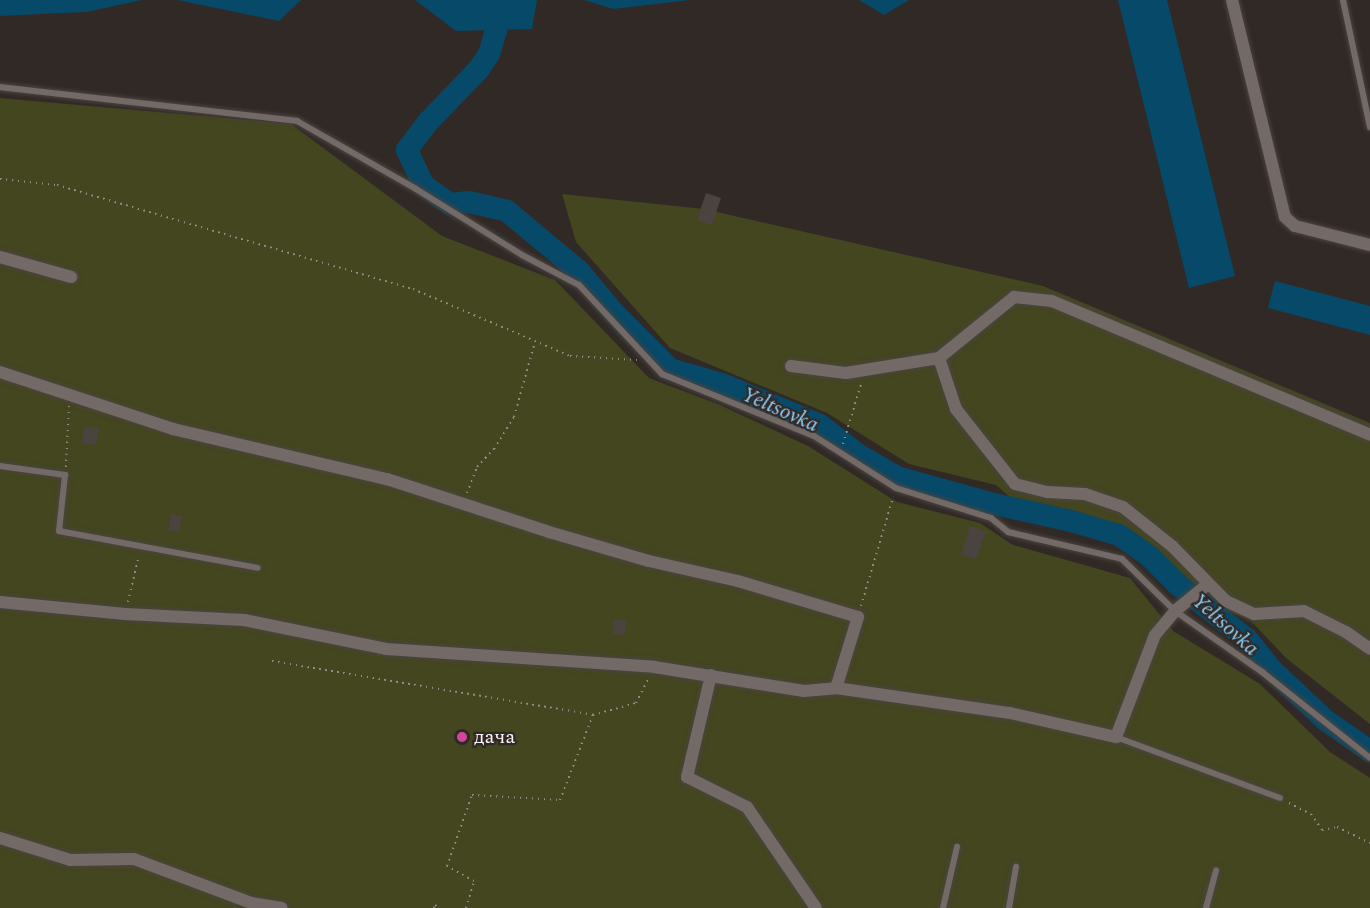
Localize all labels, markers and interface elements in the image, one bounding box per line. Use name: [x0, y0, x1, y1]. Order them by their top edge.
water label: Yeltsovka: [738, 382, 822, 438]
water label: Yeltsovka: [1187, 589, 1263, 661]
place label: дача: [474, 725, 515, 749]
marker: дача: [455, 730, 469, 744]

